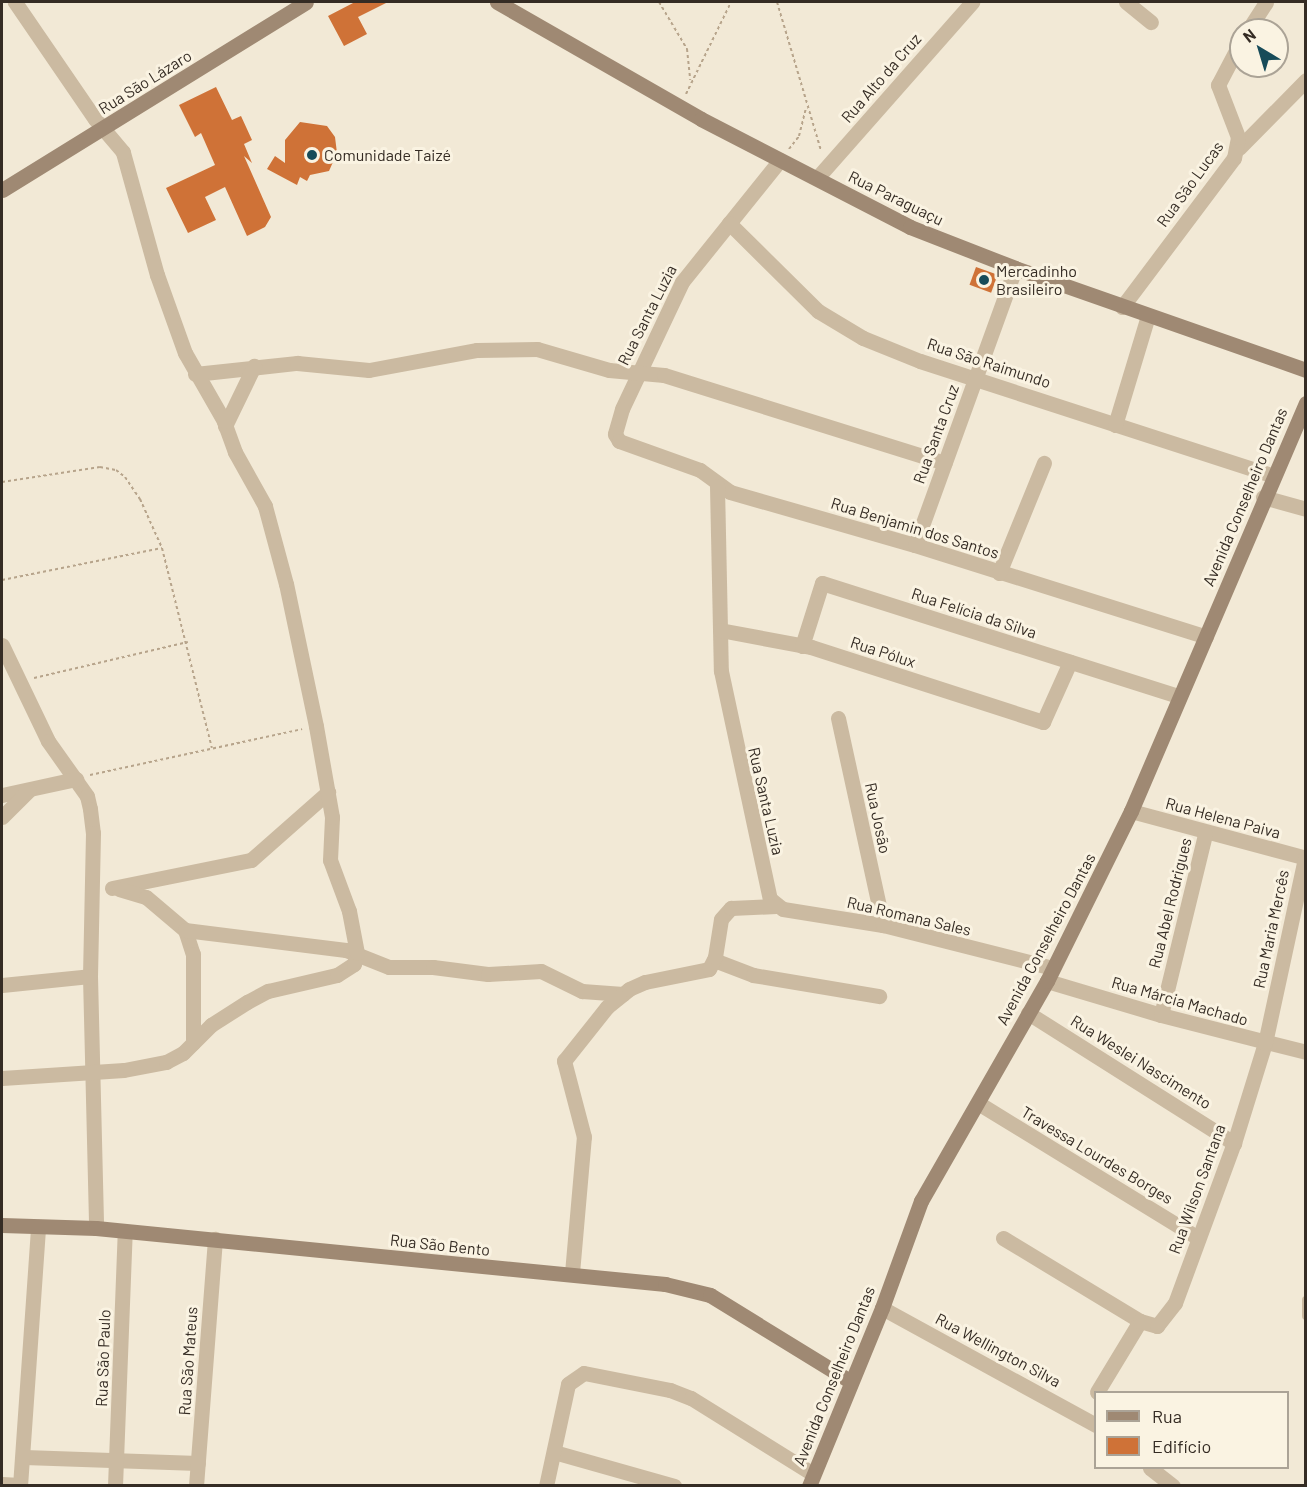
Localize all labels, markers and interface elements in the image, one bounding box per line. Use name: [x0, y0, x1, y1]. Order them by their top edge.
north arrow: [1229, 18, 1289, 78]
text: N: [1239, 24, 1259, 46]
street label: Rua Alto da Cruz: [837, 29, 925, 127]
street label: Rua São Lázaro: [95, 46, 195, 118]
street label: Rua São Lucas: [1153, 138, 1227, 230]
place label: Comunidade Taizé: [324, 145, 451, 165]
marker: Comunidade Taizé: [305, 148, 319, 162]
street label: Rua Paraguaçu: [845, 167, 947, 229]
place label: Mercadinho Brasileiro: [996, 261, 1077, 299]
street label: Rua Santa Luzia: [613, 262, 681, 368]
marker: Mercadinho Brasileiro: [977, 273, 991, 287]
street label: Rua São Raimundo: [925, 334, 1053, 392]
street label: Rua Santa Cruz: [909, 382, 963, 486]
street label: Avenida Conselheiro Dantas: [1199, 405, 1291, 589]
street label: Rua Benjamin dos Santos: [829, 493, 1001, 563]
street label: Rua Felícia da Silva: [909, 584, 1039, 642]
street label: Rua Pólux: [848, 632, 918, 672]
street label: Rua Santa Luzia: [744, 745, 788, 857]
street label: Rua Josão: [861, 781, 895, 855]
street label: Rua Helena Paiva: [1163, 793, 1283, 843]
street label: Rua Abel Rodrigues: [1144, 836, 1196, 970]
street label: Avenida Conselheiro Dantas: [992, 850, 1100, 1028]
street label: Rua Maria Mercês: [1249, 868, 1293, 990]
street label: Rua Romana Sales: [845, 892, 973, 940]
street label: Rua Márcia Machado: [1110, 972, 1250, 1030]
street label: Rua Weslei Nascimento: [1067, 1011, 1215, 1113]
street label: Travessa Lourdes Borges: [1018, 1102, 1176, 1208]
street label: Rua Wilson Santana: [1165, 1121, 1229, 1257]
street label: Rua São Bento: [389, 1230, 491, 1260]
street label: Avenida Conselheiro Dantas: [789, 1283, 879, 1469]
street label: Rua São Mateus: [175, 1306, 201, 1416]
street label: Rua São Paulo: [92, 1309, 114, 1407]
street label: Rua Wellington Silva: [932, 1309, 1064, 1391]
legend: [1094, 1391, 1289, 1469]
text: Rua: [1152, 1405, 1182, 1427]
text: Edifício: [1152, 1435, 1211, 1457]

